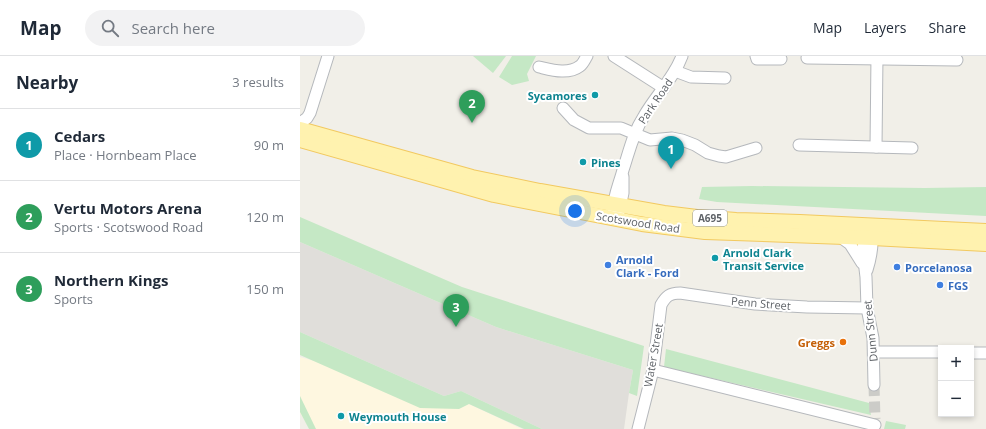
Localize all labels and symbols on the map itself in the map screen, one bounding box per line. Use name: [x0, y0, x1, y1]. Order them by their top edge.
street label: Park Road: [634, 75, 676, 127]
place label: Sycamores: [528, 88, 588, 103]
pin: 2: [459, 90, 485, 123]
marker: Sycamores: [590, 90, 600, 100]
pin: 1: [658, 136, 684, 169]
place label: Pines: [591, 155, 621, 170]
marker: Pines: [578, 157, 588, 167]
your location: [565, 201, 585, 221]
street label: Scotswood Road: [595, 208, 681, 236]
road number: A695: [693, 210, 727, 226]
place label: Arnold Clark Transit Service: [723, 245, 805, 273]
place label: Arnold Clark - Ford: [616, 252, 679, 280]
marker: Arnold Clark Transit Service: [710, 253, 720, 263]
marker: Arnold Clark - Ford: [603, 260, 613, 270]
place label: Porcelanosa: [905, 260, 972, 275]
marker: Porcelanosa: [892, 262, 902, 272]
place label: FGS: [948, 278, 968, 293]
marker: FGS: [935, 280, 945, 290]
street label: Penn Street: [731, 293, 792, 313]
pin: 3: [443, 294, 469, 327]
street label: Dunn Street: [859, 299, 881, 363]
street label: Water Street: [640, 322, 666, 388]
place label: Greggs: [798, 335, 836, 350]
marker: Greggs: [838, 337, 848, 347]
place label: Weymouth House: [349, 409, 447, 424]
marker: Weymouth House: [336, 411, 346, 421]

